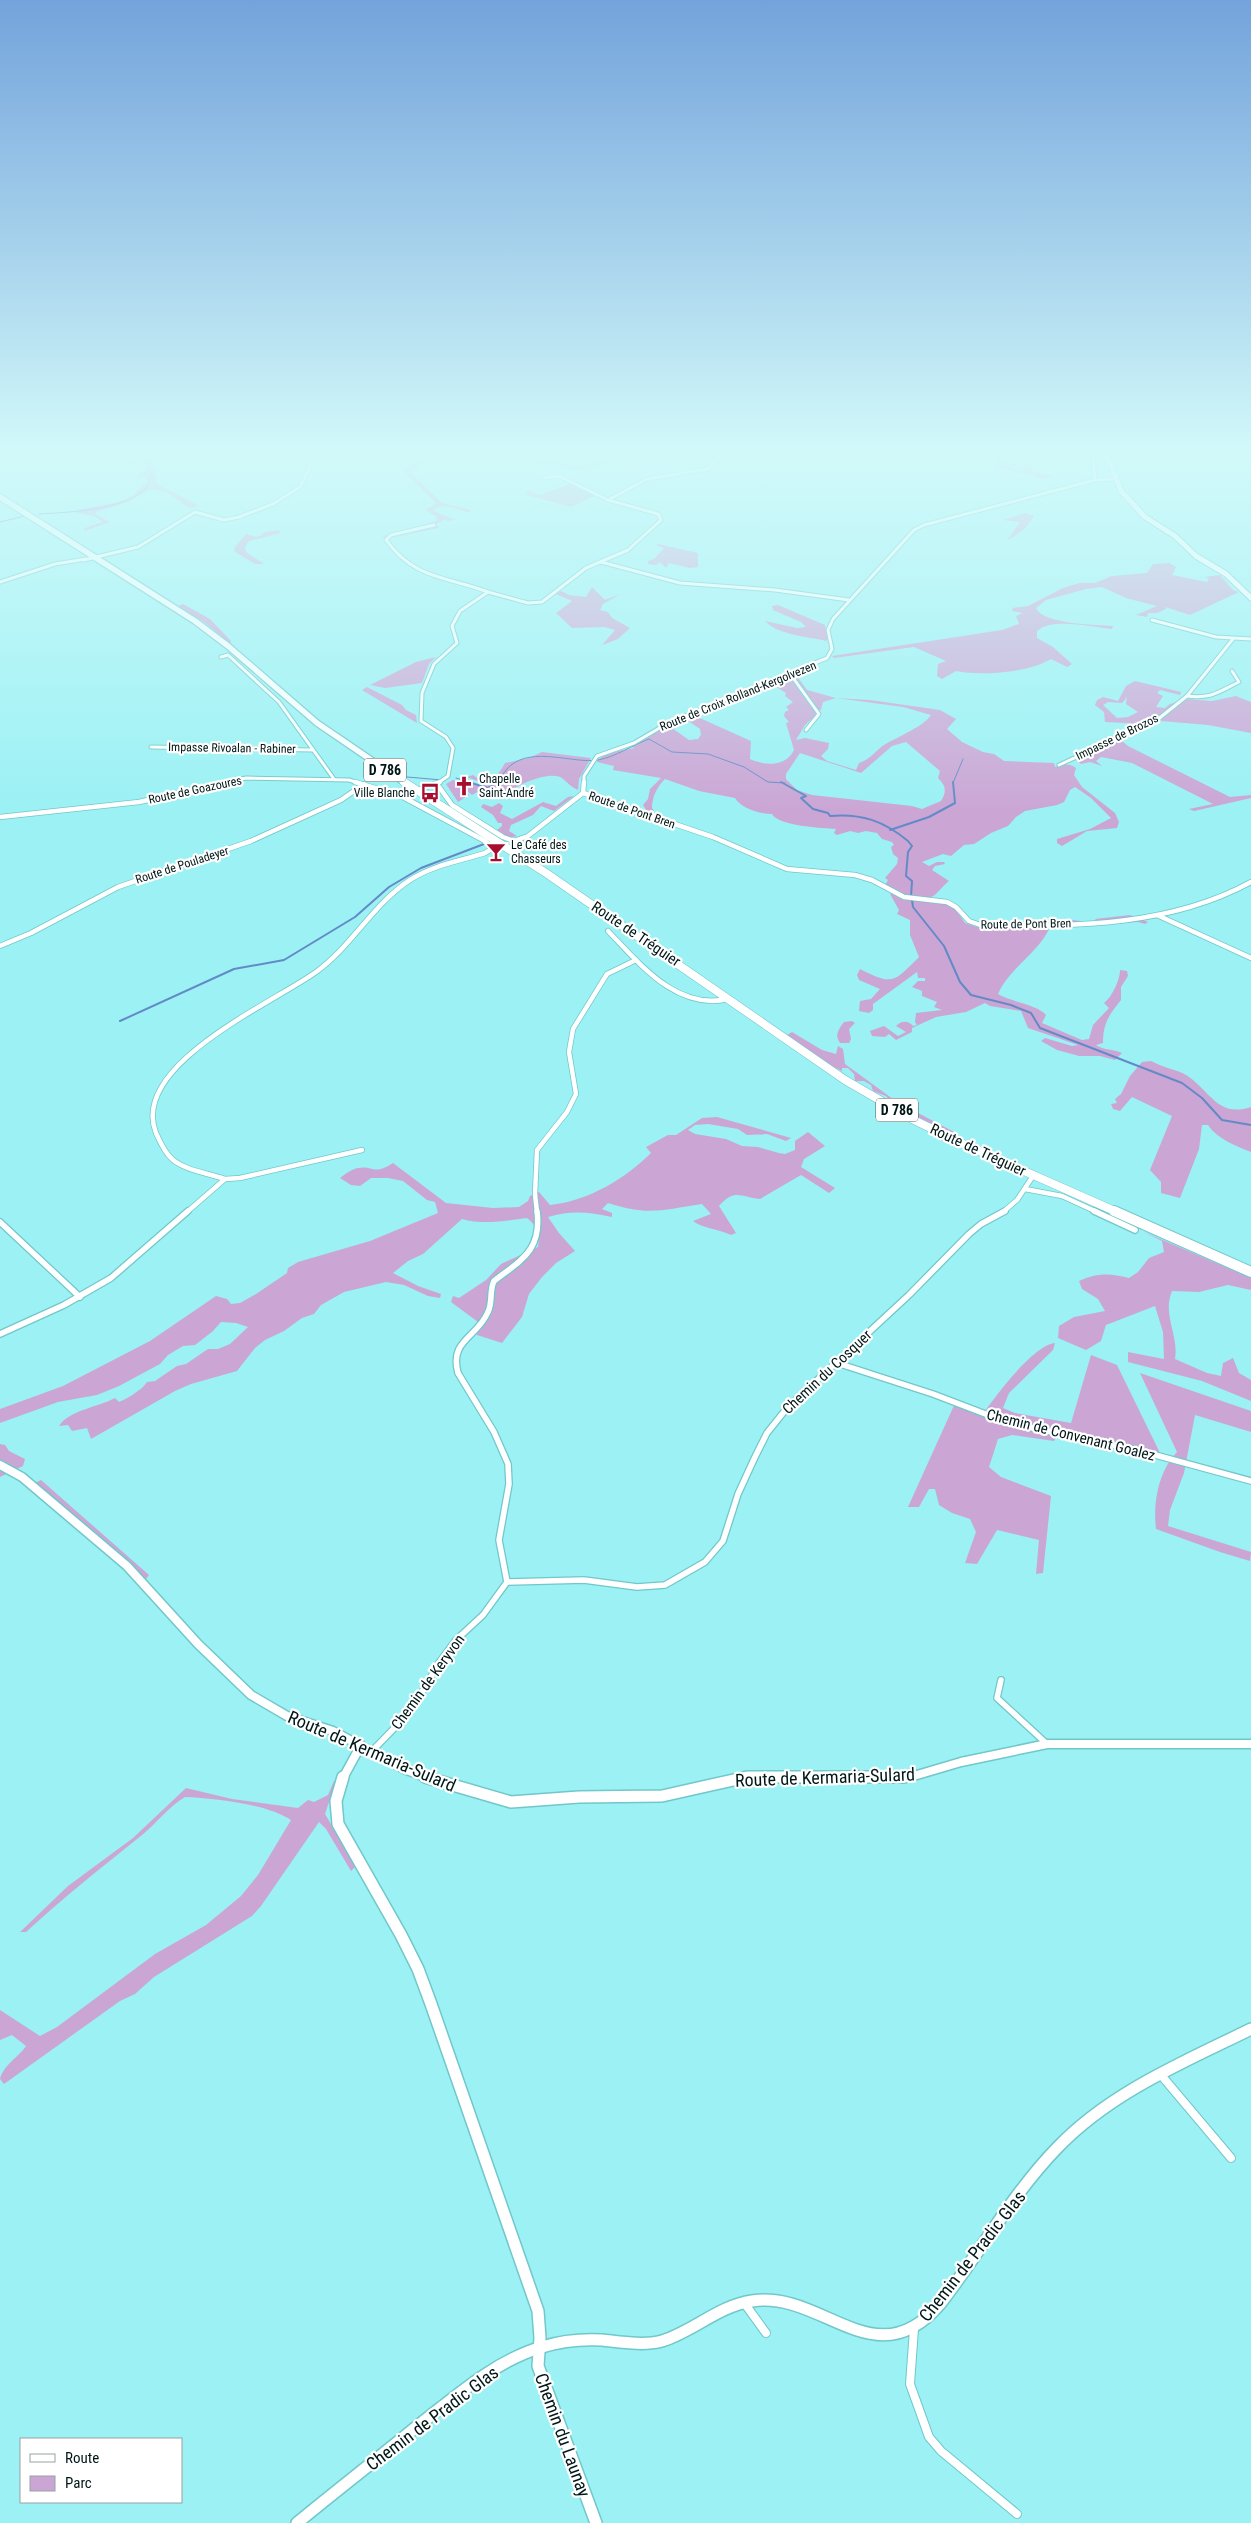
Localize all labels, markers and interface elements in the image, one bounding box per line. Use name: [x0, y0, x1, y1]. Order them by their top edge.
street label: Route de Croix Rolland-Kergolvezen: [658, 658, 818, 734]
street label: Impasse de Brozos: [1073, 711, 1161, 763]
street label: Impasse Rivoalan - Rabiner: [168, 740, 296, 756]
road number: D 786: [364, 758, 406, 782]
place label: Chapelle Saint-André: [479, 772, 534, 800]
street label: Route de Goazoures: [147, 773, 243, 807]
church icon: Chapelle Saint-André: [453, 775, 475, 797]
bus stop icon: Ville Blanche: [419, 782, 441, 804]
place label: Ville Blanche: [354, 786, 415, 800]
street label: Route de Pont Bren: [587, 789, 677, 831]
place label: Le Café des Chasseurs: [511, 838, 567, 866]
bar icon: Le Café des Chasseurs: [485, 841, 507, 863]
street label: Route de Pouladeyer: [134, 843, 231, 887]
street label: Route de Tréguier: [588, 898, 684, 971]
street label: Route de Pont Bren: [981, 916, 1072, 932]
road number: D 786: [876, 1098, 918, 1122]
street label: Route de Tréguier: [927, 1120, 1029, 1180]
street label: Chemin du Cosquer: [779, 1326, 876, 1418]
street label: Chemin de Convenant Goalez: [985, 1405, 1157, 1465]
street label: Chemin de Keryvon: [387, 1631, 469, 1733]
street label: Route de Kermaria-Sulard: [285, 1706, 459, 1796]
street label: Route de Kermaria-Sulard: [735, 1763, 915, 1791]
street label: Chemin de Pradic Glas: [914, 2186, 1030, 2326]
street label: Chemin de Pradic Glas: [362, 2361, 502, 2475]
street label: Chemin du Launay: [531, 2370, 595, 2500]
legend: [20, 2438, 182, 2503]
text: Route: [65, 2449, 99, 2467]
text: Parc: [65, 2474, 92, 2492]

